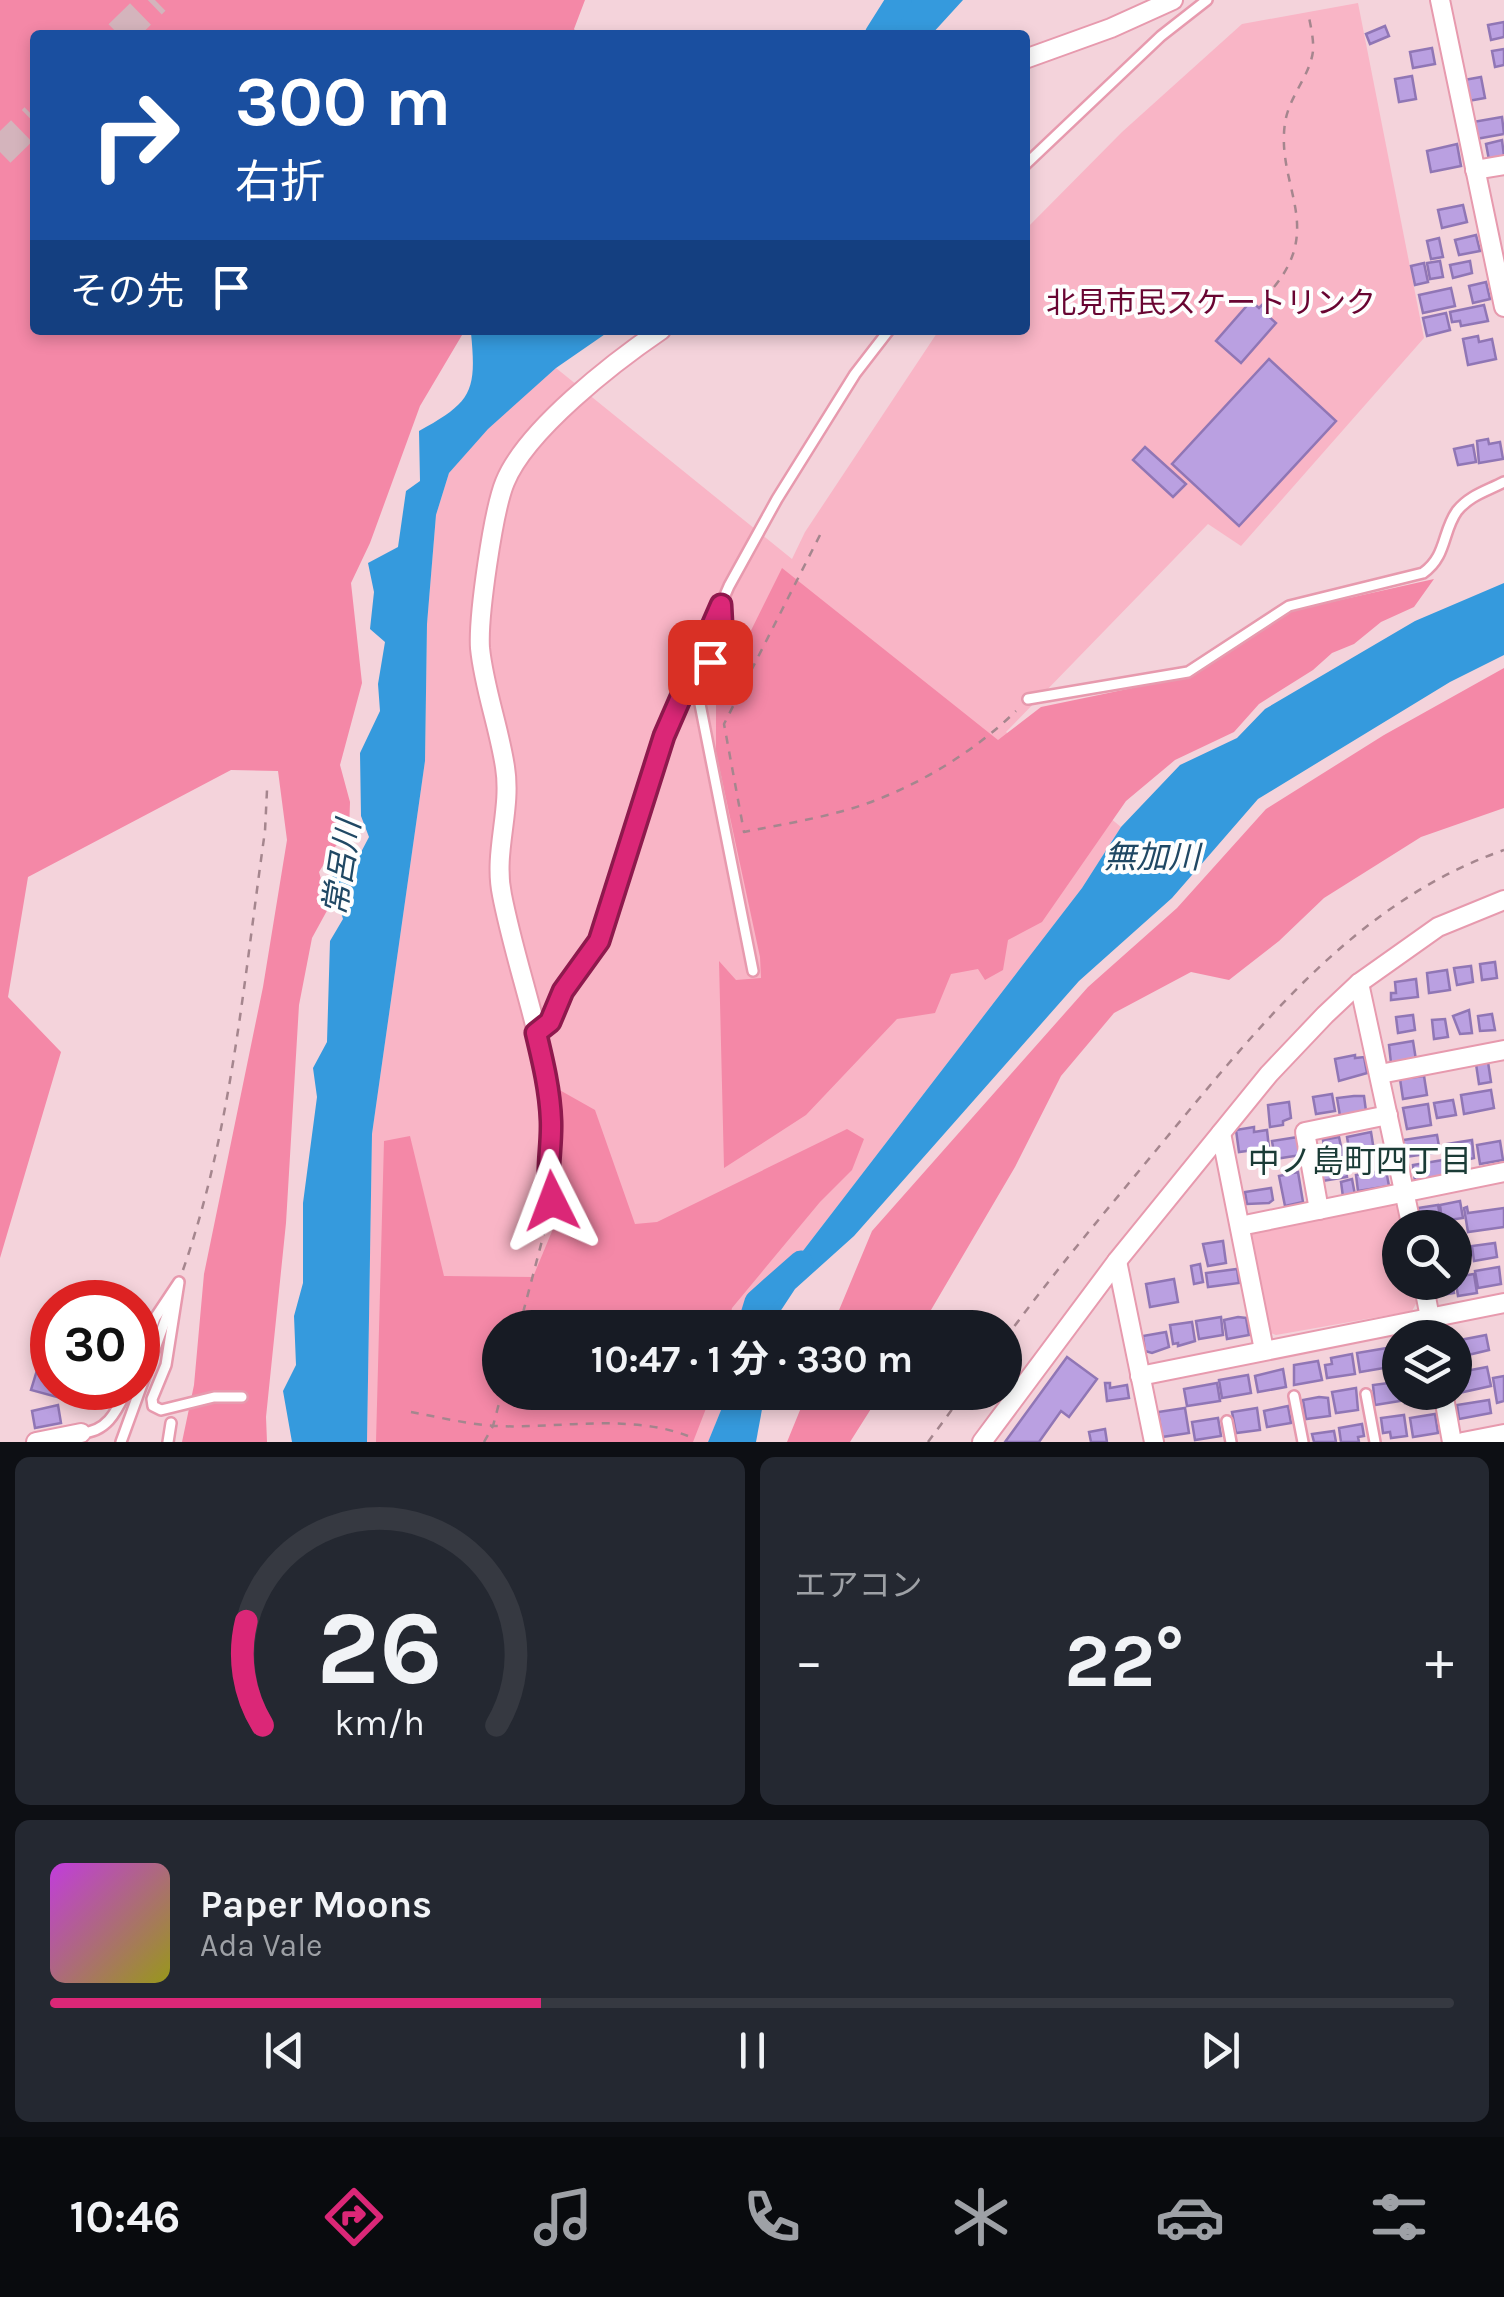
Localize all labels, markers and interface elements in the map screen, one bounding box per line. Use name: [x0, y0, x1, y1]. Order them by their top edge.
text: 300 m: [235, 61, 451, 143]
icon: right: [70, 70, 200, 200]
text: 右折: [235, 156, 325, 208]
icon: arrive: [204, 260, 259, 315]
text: その先: [70, 269, 184, 314]
park label: 北見市民スケートリンク: [1046, 285, 1376, 321]
pin: [668, 620, 753, 705]
icon: arrive: [683, 635, 738, 690]
water label: 常呂川: [316, 815, 368, 918]
water label: 無加川: [1104, 839, 1203, 876]
district label: 中ノ島町四丁目: [1248, 1143, 1472, 1180]
position arrow: [500, 1149, 604, 1253]
map controls: [1382, 1210, 1472, 1410]
button: search: [1382, 1210, 1472, 1300]
speed limit sign: 30: [30, 1280, 160, 1410]
button: layers: [1382, 1320, 1472, 1410]
text: 10:47 · 1 分 · 330 m: [591, 1337, 913, 1382]
text: エアコン: [795, 1567, 923, 1604]
text: 26: [317, 1588, 443, 1709]
text: 22°: [1064, 1617, 1184, 1705]
text: −: [795, 1629, 823, 1693]
text: +: [1425, 1629, 1454, 1693]
text: km/h: [334, 1702, 425, 1744]
text: Paper Moons: [200, 1882, 432, 1927]
text: Ada Vale: [200, 1927, 323, 1964]
icon: previous: [257, 2023, 312, 2078]
icon: pause: [725, 2023, 780, 2078]
icon: next: [1193, 2023, 1248, 2078]
icon: directions: [319, 2182, 389, 2252]
icon: music: [528, 2182, 598, 2252]
icon: phone: [737, 2182, 807, 2252]
icon: climate: [946, 2182, 1016, 2252]
icon: car: [1155, 2182, 1225, 2252]
icon: filters: [1364, 2182, 1434, 2252]
text: 10:46: [70, 2191, 180, 2243]

